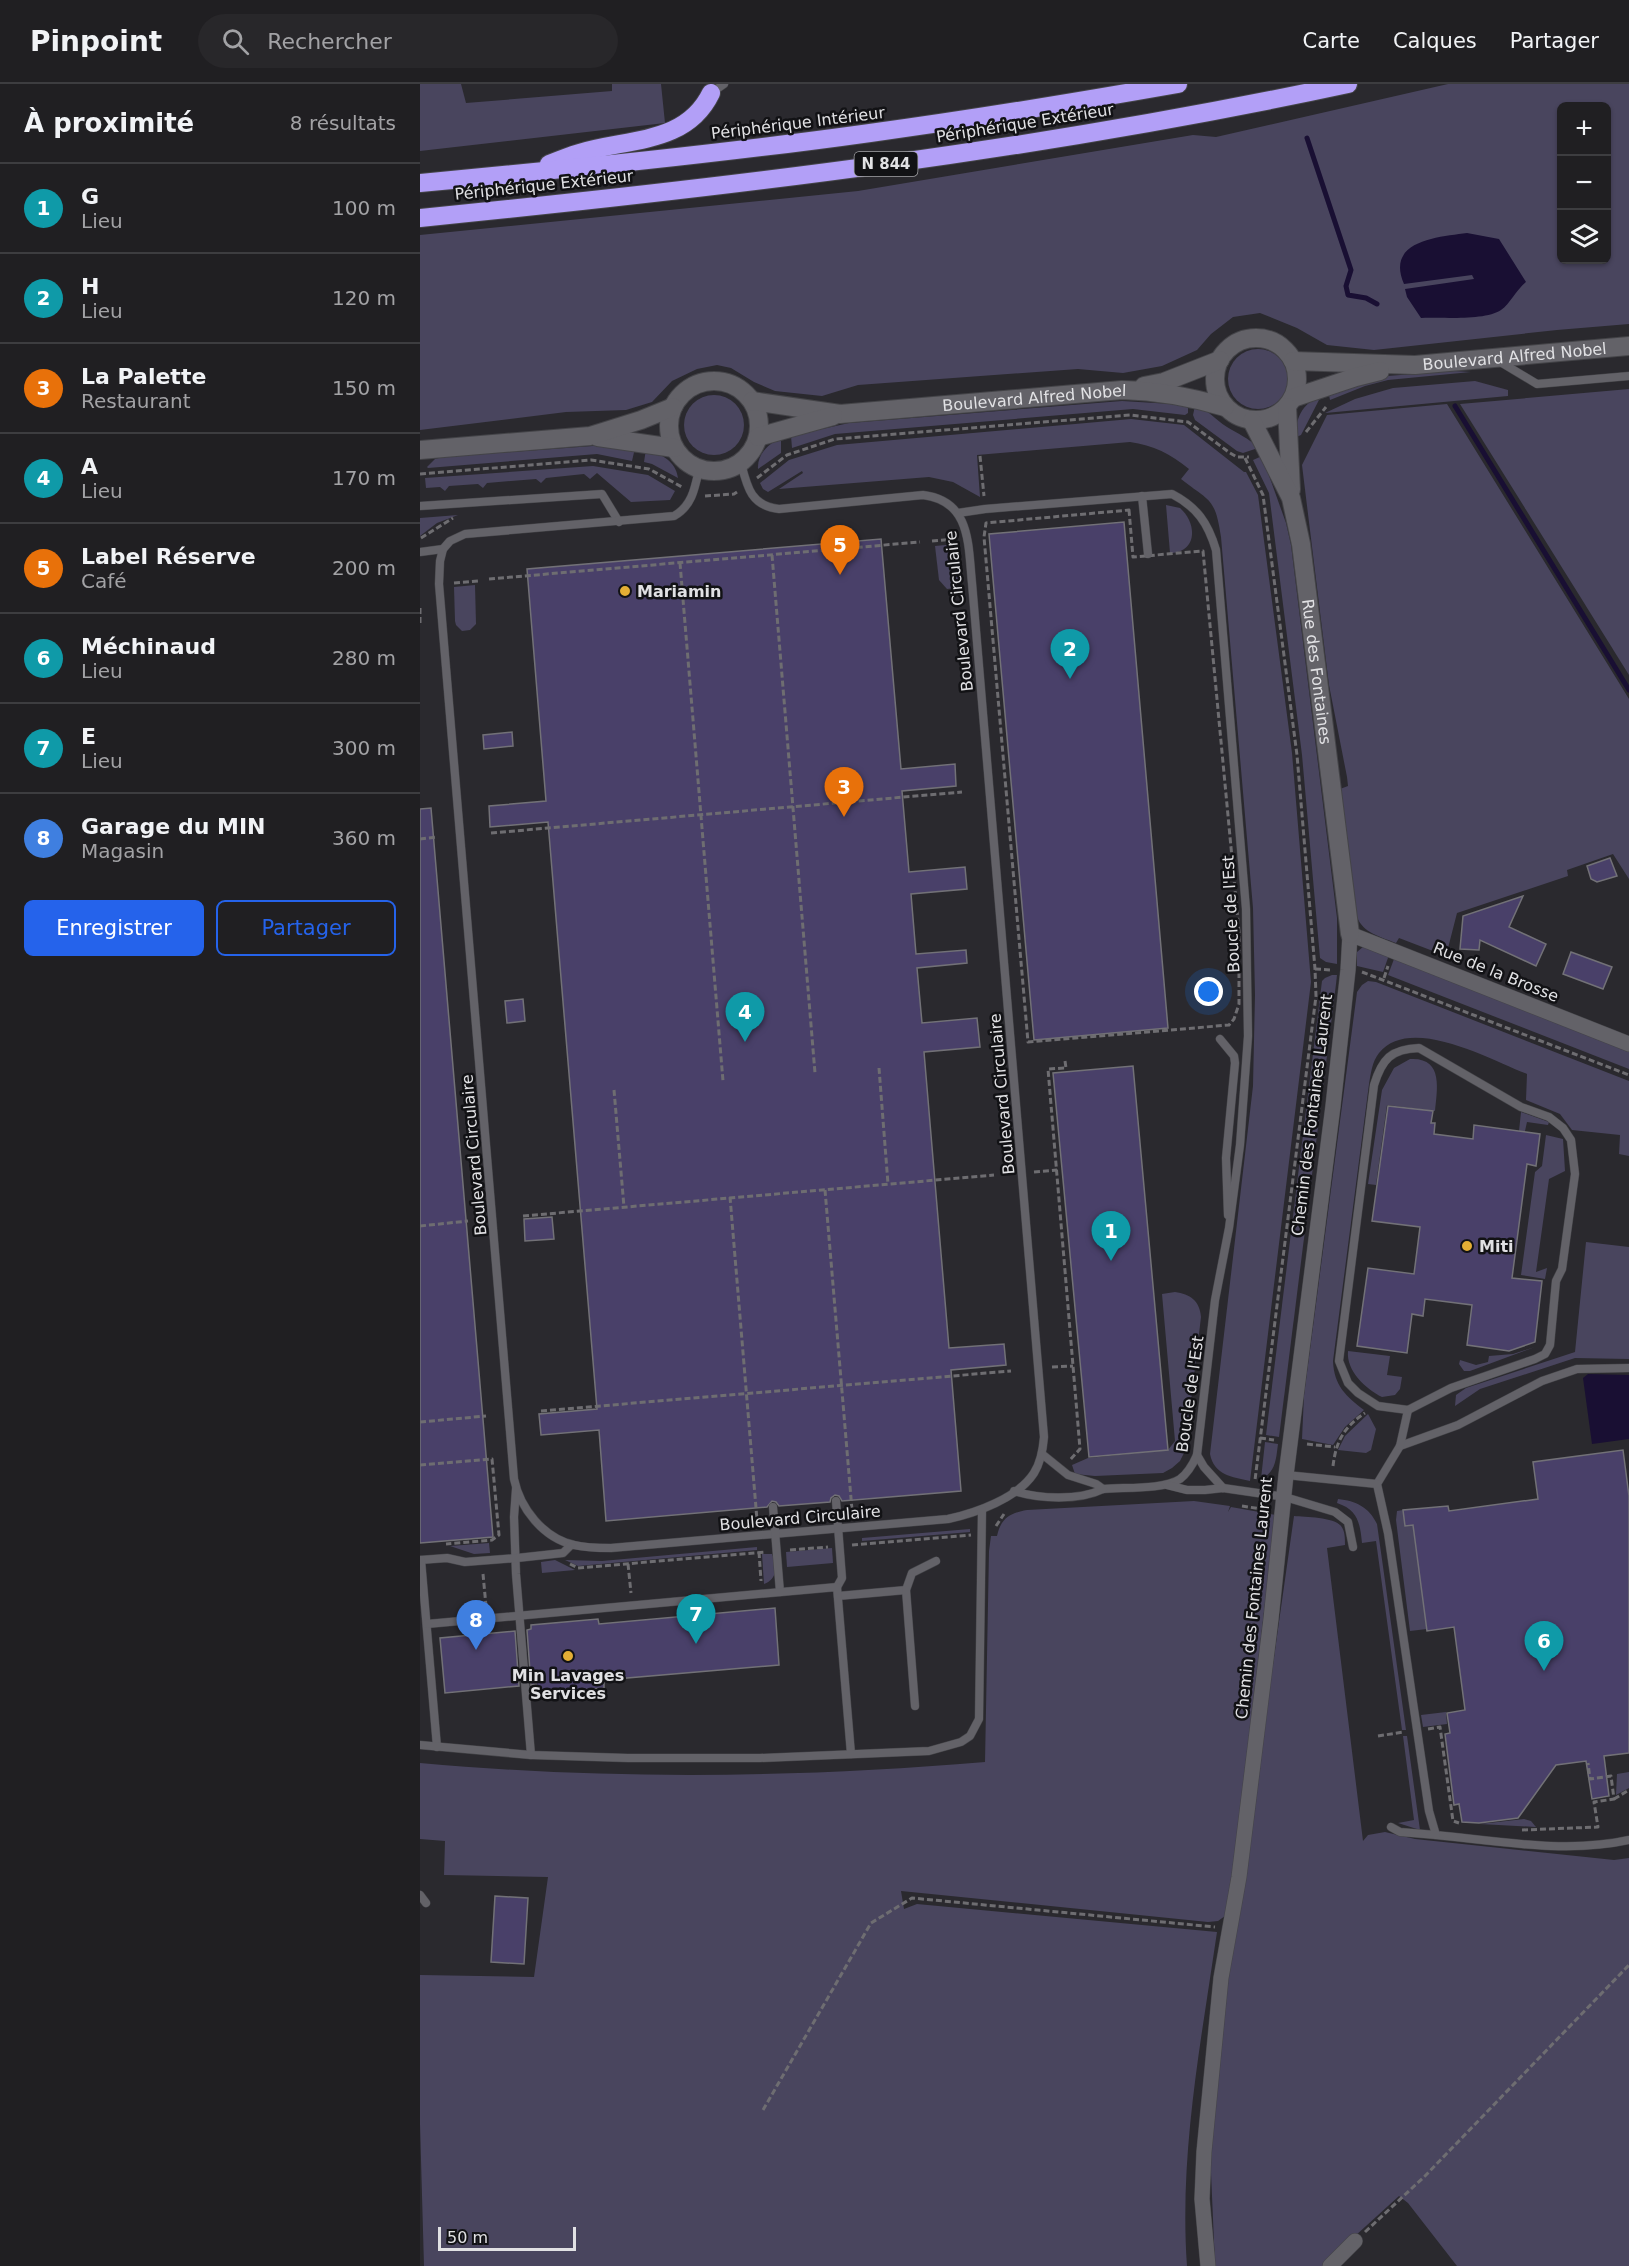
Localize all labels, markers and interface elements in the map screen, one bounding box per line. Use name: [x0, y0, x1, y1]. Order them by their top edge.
search box: [198, 14, 618, 68]
text: Pinpoint: [30, 25, 162, 58]
icon: search: [219, 25, 252, 58]
text: Rechercher: [267, 29, 392, 54]
text: Carte: [1303, 29, 1360, 53]
text: Calques: [1393, 29, 1477, 53]
text: Partager: [1510, 29, 1599, 53]
street label: Périphérique Extérieur: [935, 100, 1116, 146]
map controls: [1557, 102, 1611, 264]
button: +: [1557, 102, 1611, 156]
street label: Périphérique Intérieur: [710, 103, 886, 143]
text: À proximité: [24, 108, 194, 138]
text: 8 résultats: [290, 111, 396, 135]
road number: N 844: [854, 152, 918, 176]
button: −: [1557, 156, 1611, 210]
street label: Périphérique Extérieur: [454, 166, 635, 204]
text: G: [81, 184, 99, 209]
text: 1: [37, 196, 50, 220]
text: 100 m: [332, 196, 396, 220]
text: Lieu: [81, 209, 123, 233]
button: layers: [1557, 210, 1611, 264]
text: H: [81, 274, 99, 299]
text: 2: [37, 286, 50, 310]
text: 120 m: [332, 286, 396, 310]
text: Lieu: [81, 299, 123, 323]
street label: Boulevard Alfred Nobel: [1422, 339, 1607, 374]
text: La Palette: [81, 364, 206, 389]
text: 3: [37, 376, 50, 400]
text: 150 m: [332, 376, 396, 400]
street label: Boulevard Alfred Nobel: [942, 380, 1127, 415]
text: Restaurant: [81, 389, 191, 413]
text: A: [81, 454, 98, 479]
text: 4: [37, 466, 50, 490]
text: 170 m: [332, 466, 396, 490]
text: Lieu: [81, 479, 123, 503]
pin: 5: [820, 526, 860, 575]
street label: Boulevard Circulaire: [941, 530, 977, 692]
text: Label Réserve: [81, 544, 256, 569]
text: 5: [37, 556, 50, 580]
text: 200 m: [332, 556, 396, 580]
text: Café: [81, 569, 127, 593]
place label: Mariamin: [637, 582, 721, 601]
marker: Mariamin: [618, 584, 632, 598]
street label: Rue des Fontaines: [1298, 598, 1336, 745]
pin: 2: [1050, 630, 1090, 679]
text: Méchinaud: [81, 634, 216, 659]
text: 6: [37, 646, 50, 670]
text: 280 m: [332, 646, 396, 670]
text: Lieu: [81, 659, 123, 683]
text: E: [81, 724, 96, 749]
text: 7: [37, 736, 50, 760]
text: 300 m: [332, 736, 396, 760]
text: Lieu: [81, 749, 123, 773]
pin: 3: [824, 768, 864, 817]
text: Garage du MIN: [81, 814, 266, 839]
text: 8: [37, 826, 50, 850]
text: 360 m: [332, 826, 396, 850]
text: Magasin: [81, 839, 164, 863]
street label: Boucle de l'Est: [1218, 855, 1244, 973]
button: Enregistrer: [24, 900, 204, 956]
button: Partager: [216, 900, 396, 956]
street label: Rue de la Brosse: [1431, 938, 1561, 1006]
your location: [1194, 977, 1223, 1006]
pin: 4: [726, 992, 764, 1042]
street label: Chemin des Fontaines Laurent: [1288, 993, 1336, 1237]
street label: Boulevard Circulaire: [985, 1013, 1019, 1175]
street label: Boulevard Circulaire: [457, 1074, 491, 1236]
pin: 1: [1092, 1212, 1130, 1261]
place label: Miti: [1479, 1237, 1514, 1256]
marker: Miti: [1460, 1239, 1474, 1253]
street label: Boucle de l'Est: [1172, 1334, 1208, 1454]
street label: Chemin des Fontaines Laurent: [1232, 1476, 1276, 1720]
street label: Boulevard Circulaire: [719, 1501, 881, 1535]
pin: 7: [676, 1594, 716, 1644]
pin: 8: [456, 1600, 496, 1650]
pin: 6: [1524, 1622, 1564, 1671]
marker: Min Lavages Services: [561, 1649, 575, 1663]
place label: Min Lavages Services: [512, 1666, 624, 1703]
scale bar: [438, 2224, 576, 2252]
text: 50 m: [447, 2228, 488, 2247]

